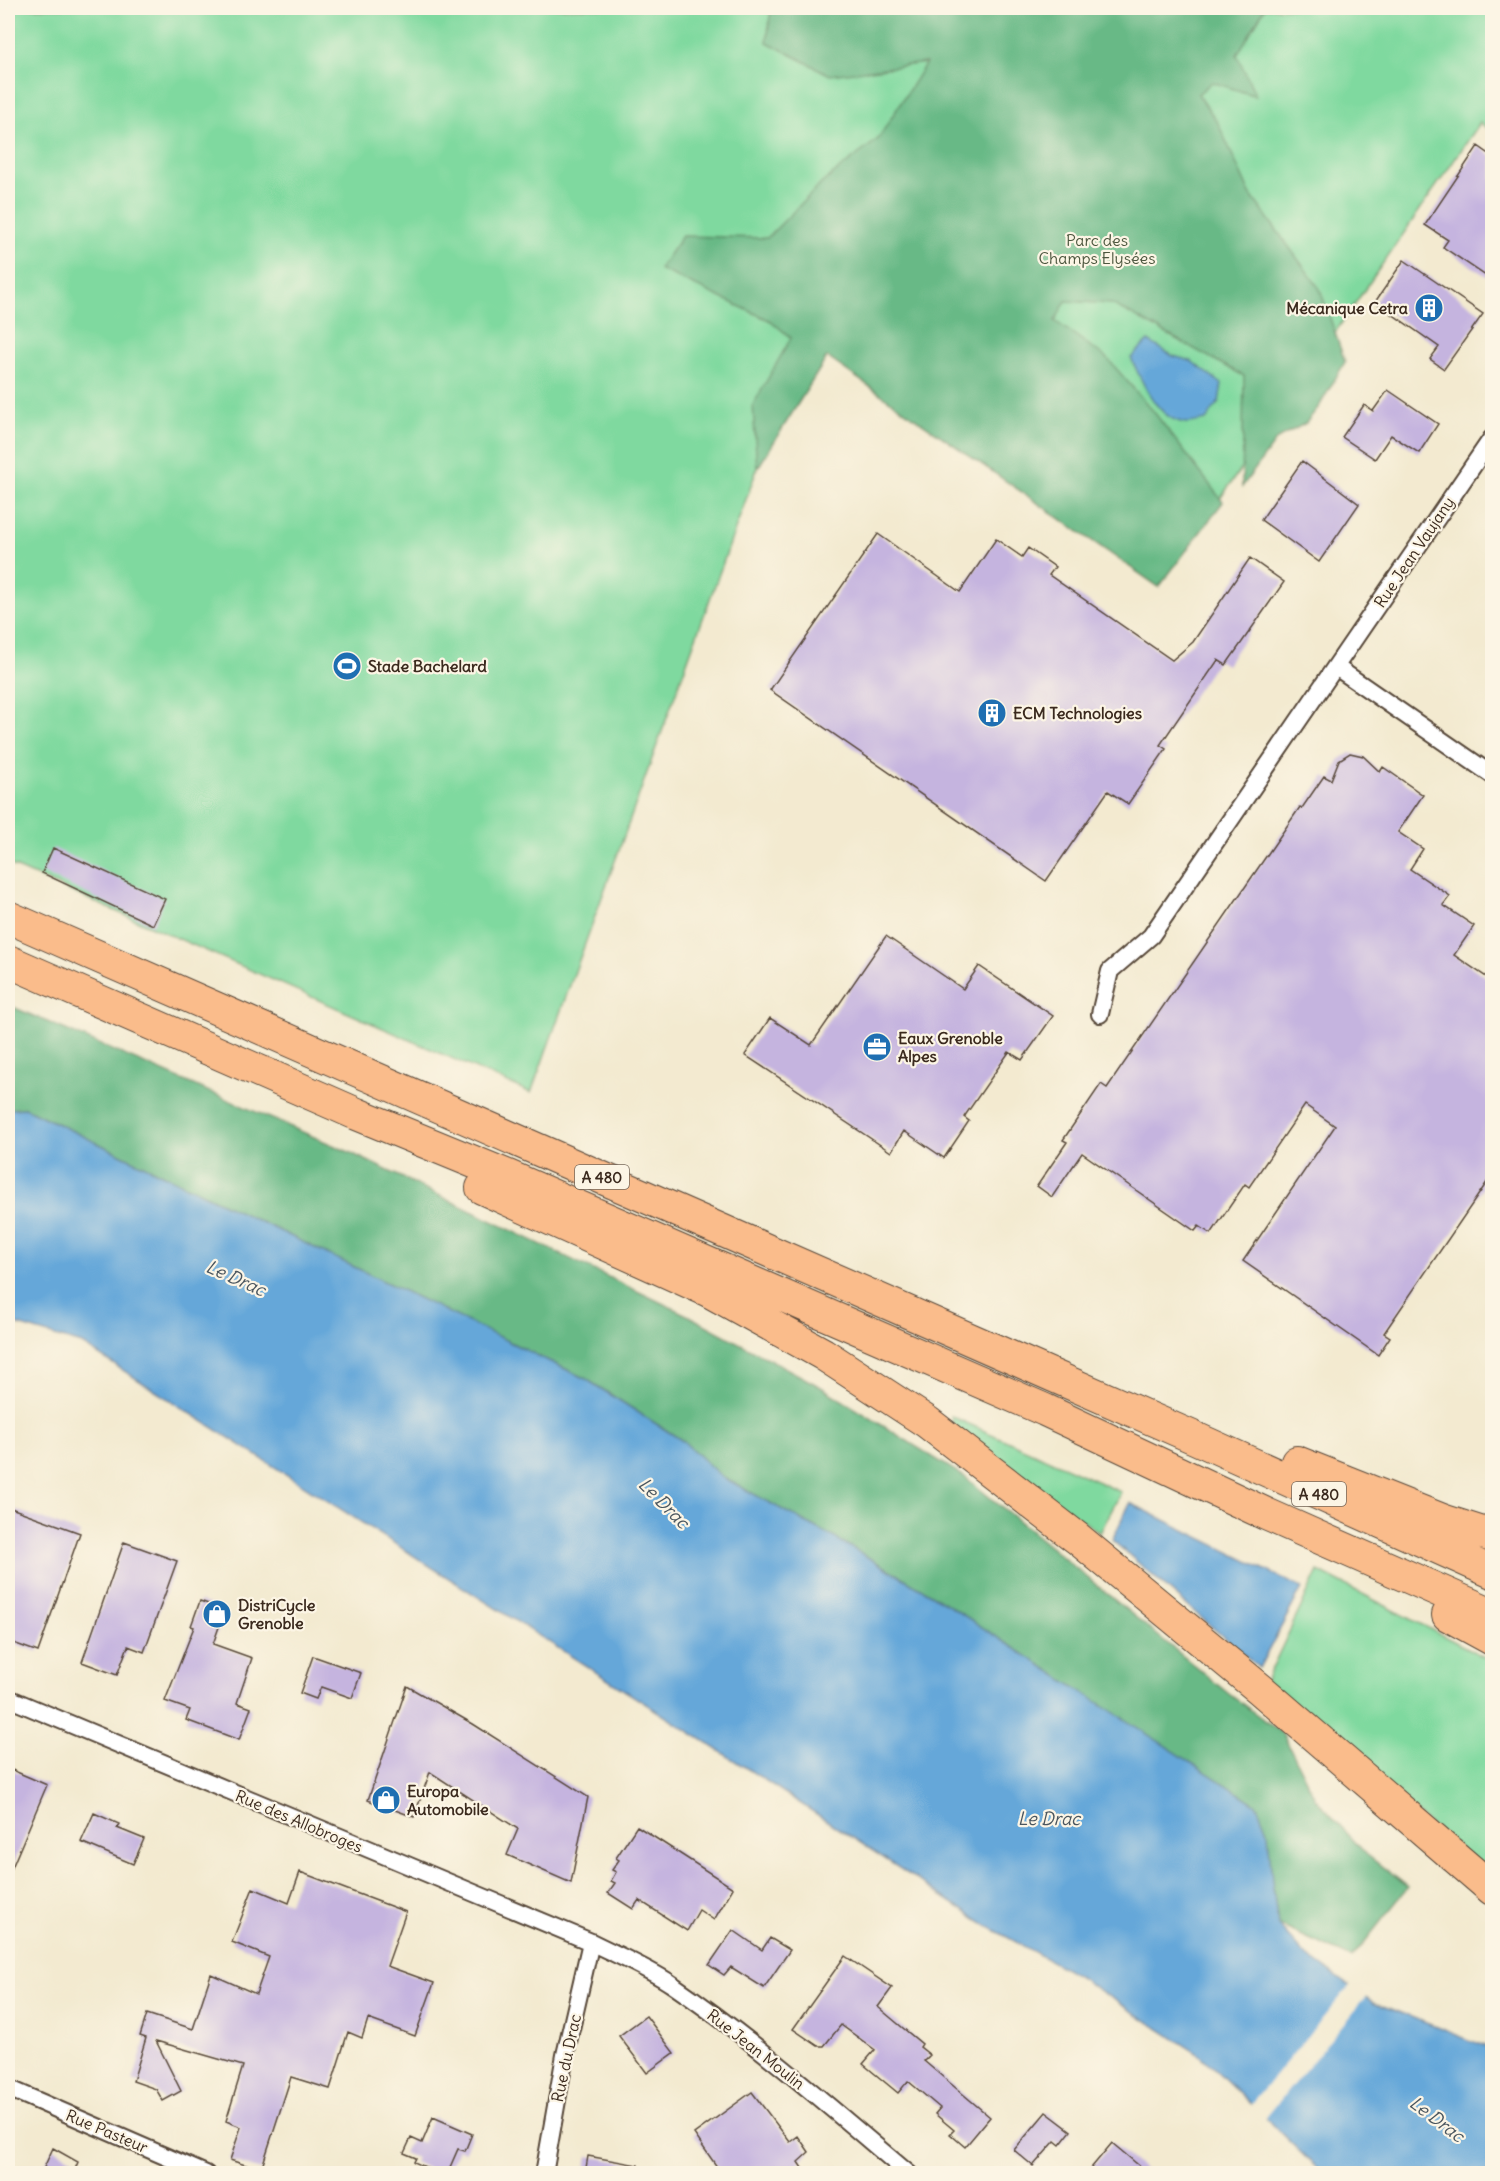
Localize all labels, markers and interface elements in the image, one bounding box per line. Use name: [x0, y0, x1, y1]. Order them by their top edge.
park label: Parc des Champs Elysées: [1038, 230, 1156, 268]
building icon: Mécanique Cetra: [1413, 292, 1445, 324]
place label: Mécanique Cetra: [1286, 298, 1408, 319]
street label: Rue Jean Vaujany: [1370, 493, 1458, 611]
sports icon: Stade Bachelard: [331, 650, 363, 682]
place label: Stade Bachelard: [368, 656, 487, 676]
building icon: ECM Technologies: [976, 697, 1008, 729]
place label: ECM Technologies: [1013, 703, 1142, 724]
place label: Eaux Grenoble Alpes: [898, 1028, 1003, 1067]
office icon: Eaux Grenoble Alpes: [861, 1031, 893, 1063]
road number: A 480: [575, 1165, 629, 1189]
water label: Le Drac: [203, 1255, 271, 1302]
water label: Le Drac: [634, 1473, 696, 1535]
road number: A 480: [1292, 1482, 1346, 1506]
place label: DistriCycle Grenoble: [238, 1595, 316, 1633]
shop icon: DistriCycle Grenoble: [201, 1598, 233, 1630]
place label: Europa Automobile: [407, 1781, 489, 1819]
shop icon: Europa Automobile: [370, 1784, 402, 1816]
street label: Rue des Allobroges: [232, 1785, 366, 1857]
water label: Le Drac: [1018, 1807, 1082, 1830]
street label: Rue Jean Moulin: [703, 2005, 809, 2093]
street label: Rue du Drac: [547, 2012, 585, 2104]
water label: Le Drac: [1405, 2091, 1470, 2148]
street label: Rue Pasteur: [63, 2105, 151, 2157]

